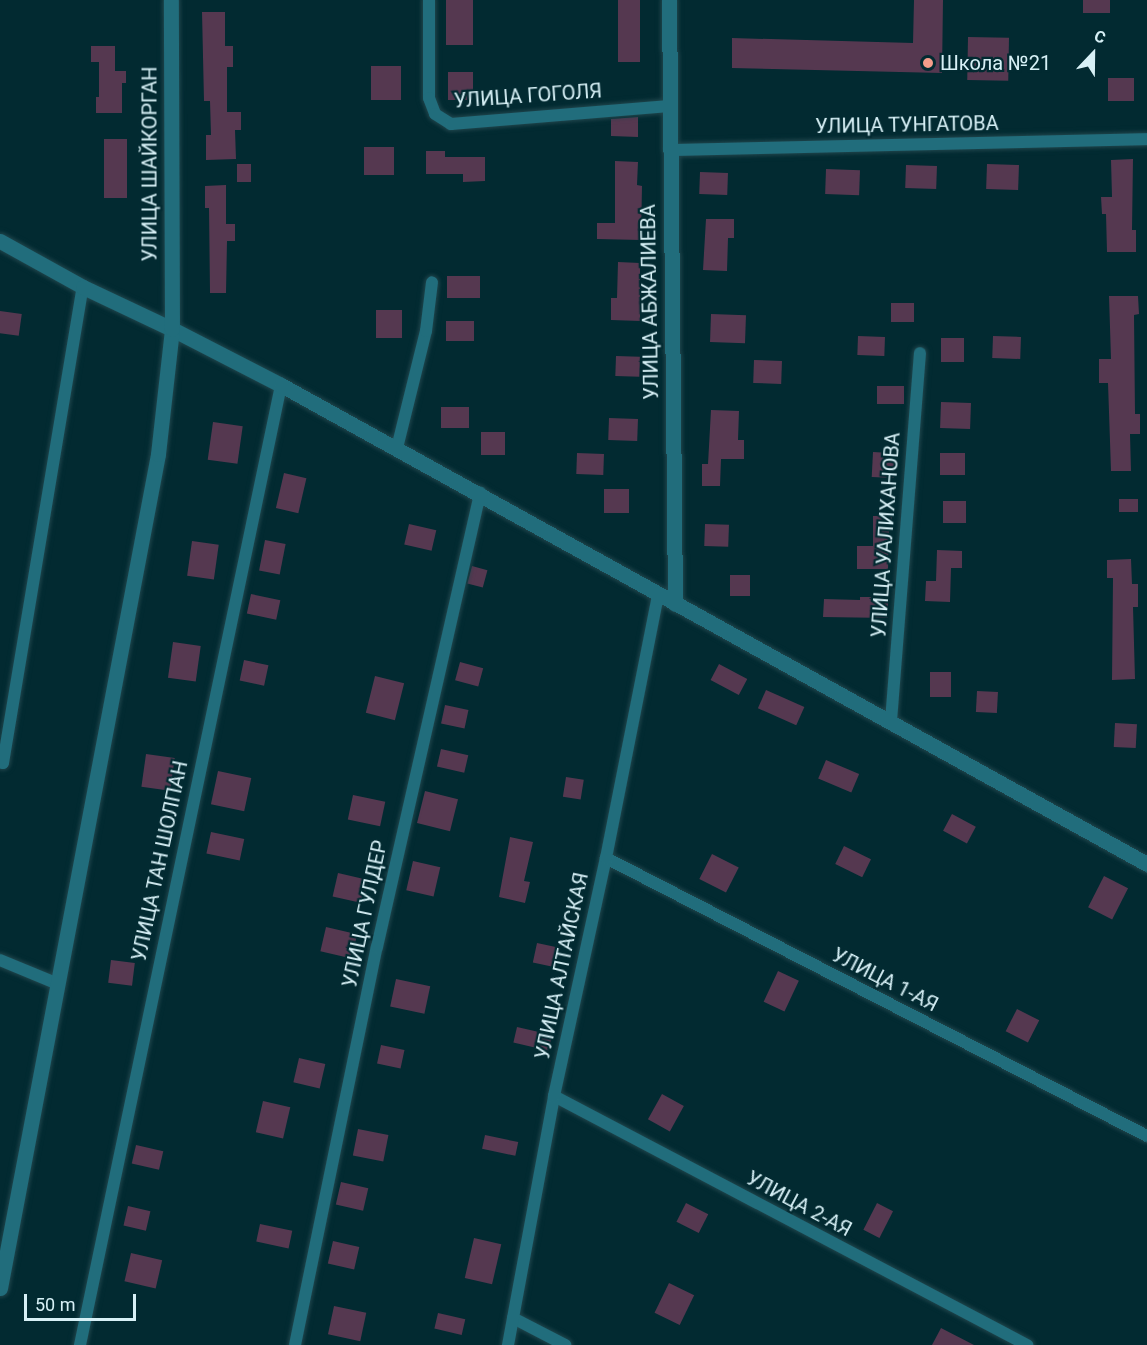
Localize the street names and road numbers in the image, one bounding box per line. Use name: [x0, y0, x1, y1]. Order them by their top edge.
street label: УЛИЦА ШАЙКОРГАН: [138, 66, 162, 262]
street label: УЛИЦА ГОГОЛЯ: [453, 79, 603, 113]
street label: УЛИЦА ТУНГАТОВА: [815, 111, 999, 139]
street label: УЛИЦА АБЖАЛИЕВА: [636, 204, 664, 400]
street label: УЛИЦА УАЛИХАНОВА: [867, 431, 905, 639]
street label: УЛИЦА ТАН ШОЛПАН: [127, 758, 193, 964]
street label: УЛИЦА ГУЛДЕР: [338, 838, 392, 990]
street label: УЛИЦА АЛТАЙСКАЯ: [530, 870, 594, 1062]
street label: УЛИЦА 1-АЯ: [828, 943, 942, 1017]
street label: УЛИЦА 2-АЯ: [742, 1166, 856, 1242]

